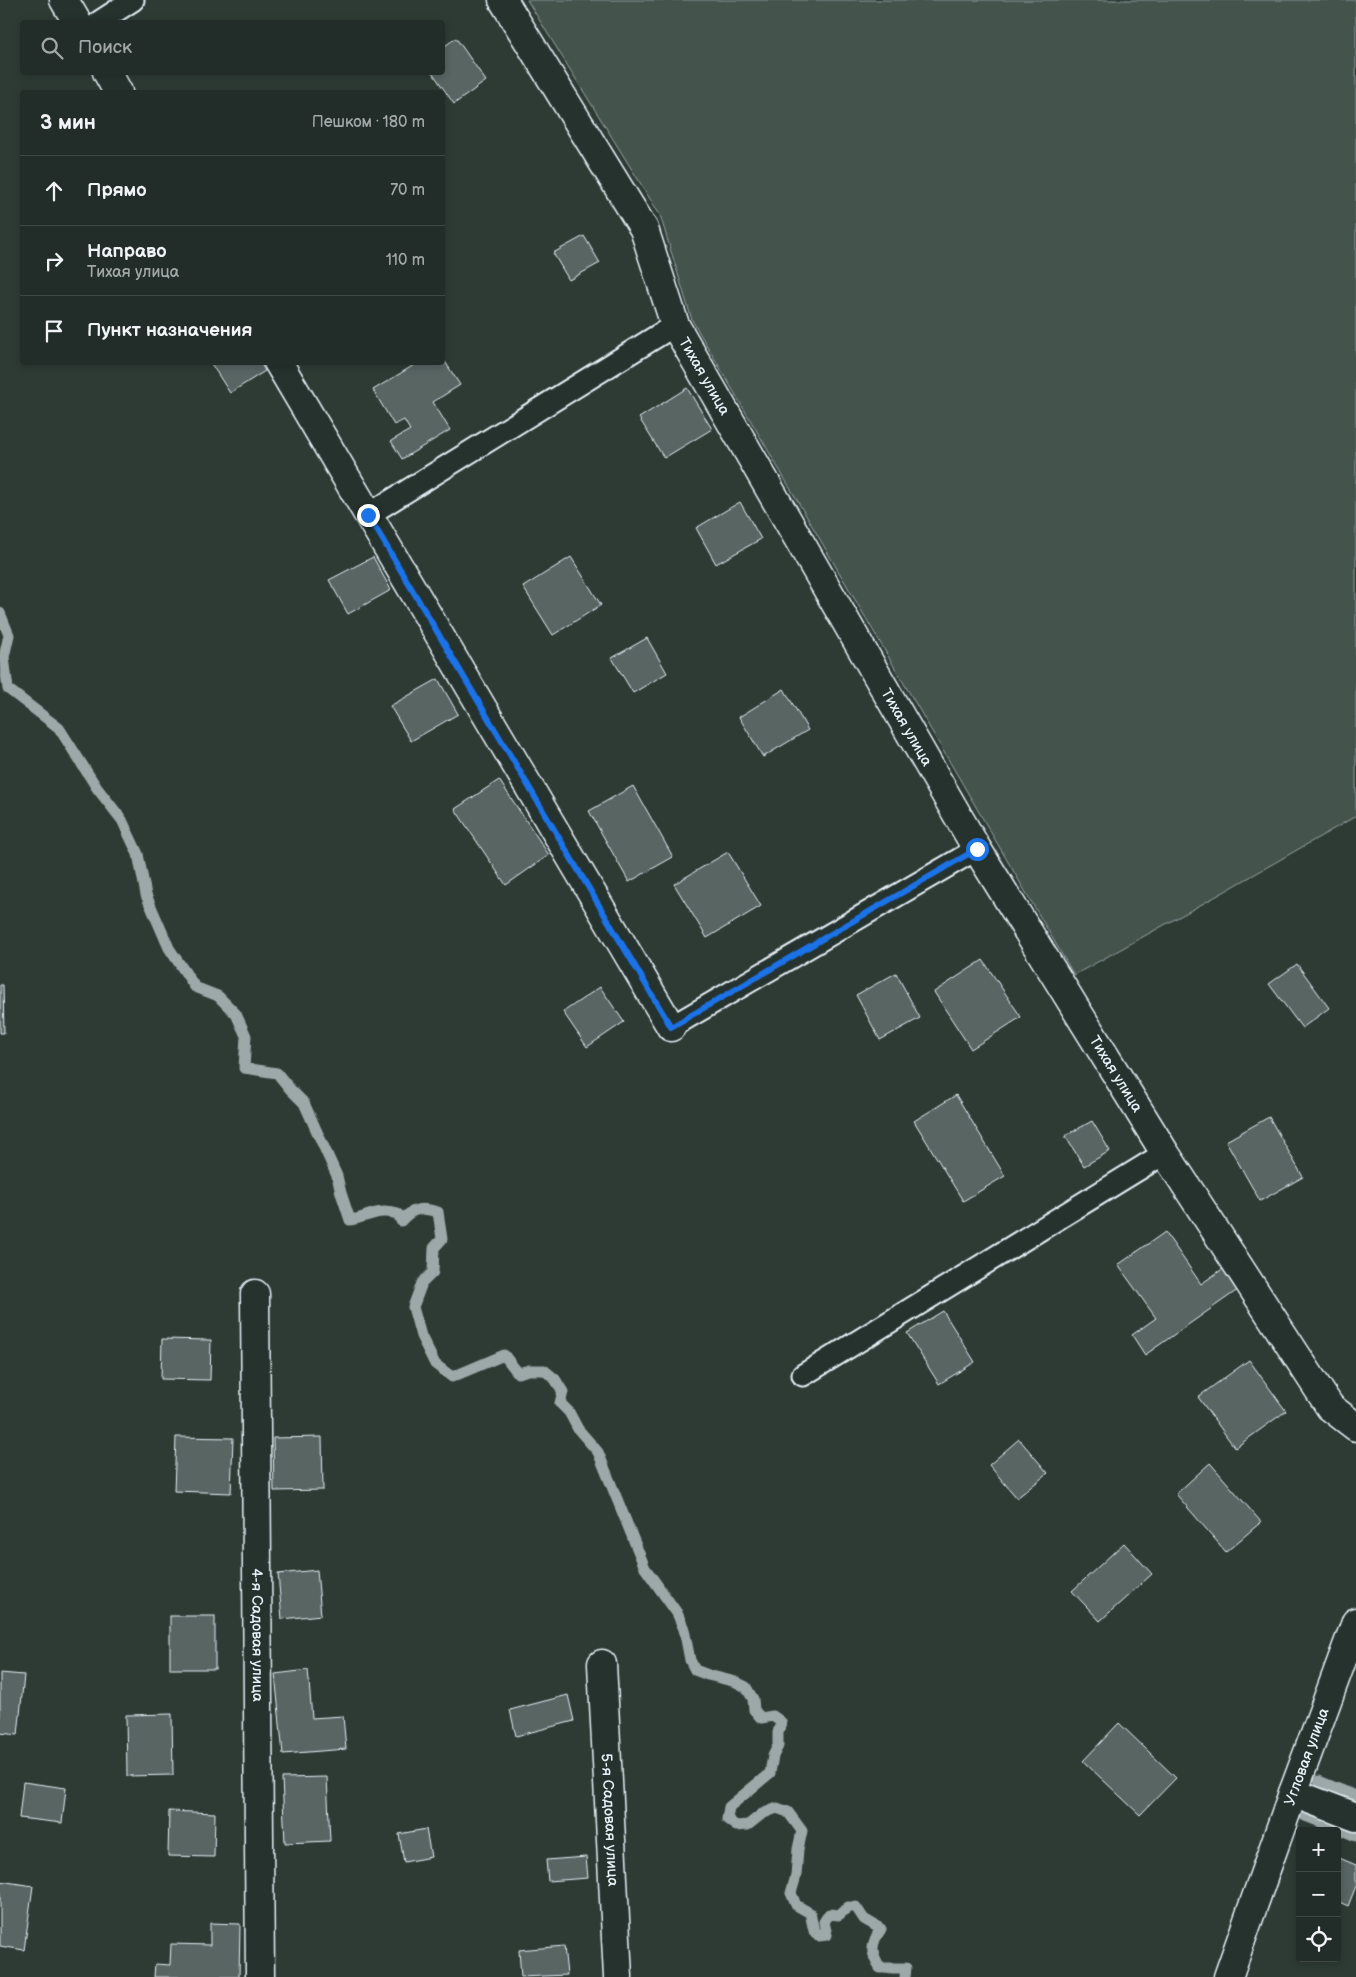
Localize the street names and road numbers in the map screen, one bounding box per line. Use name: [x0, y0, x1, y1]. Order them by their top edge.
street label: Тихая улица: [674, 334, 734, 419]
street label: Тихая улица: [877, 685, 936, 770]
street label: Тихая улица: [1085, 1032, 1147, 1116]
street label: 4-я Садовая улица: [247, 1568, 267, 1702]
street label: Угловая улица: [1280, 1705, 1334, 1808]
street label: 5-я Садовая улица: [597, 1753, 622, 1887]

